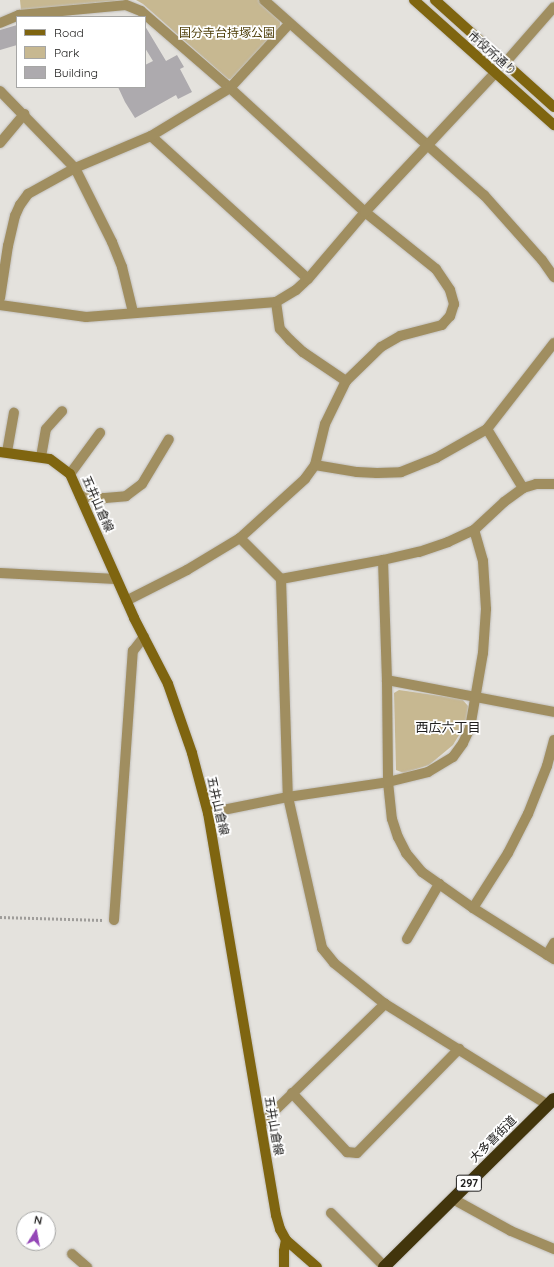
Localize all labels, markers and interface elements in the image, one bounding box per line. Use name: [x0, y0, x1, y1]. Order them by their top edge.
legend: [16, 16, 146, 88]
text: Road: [54, 25, 84, 40]
park label: 国分寺台持塚公園: [179, 26, 275, 40]
street label: 市役所通り: [465, 28, 519, 78]
text: Park: [54, 45, 79, 60]
text: Building: [54, 65, 98, 80]
street label: 五井山倉線: [79, 474, 117, 534]
district label: 西広六丁目: [416, 719, 480, 735]
street label: 五井山倉線: [204, 775, 232, 837]
street label: 五井山倉線: [262, 1095, 286, 1157]
street label: 大多喜街道: [467, 1113, 519, 1165]
road number: 297: [455, 1174, 483, 1192]
north arrow: [16, 1211, 56, 1251]
text: N: [33, 1213, 43, 1228]

